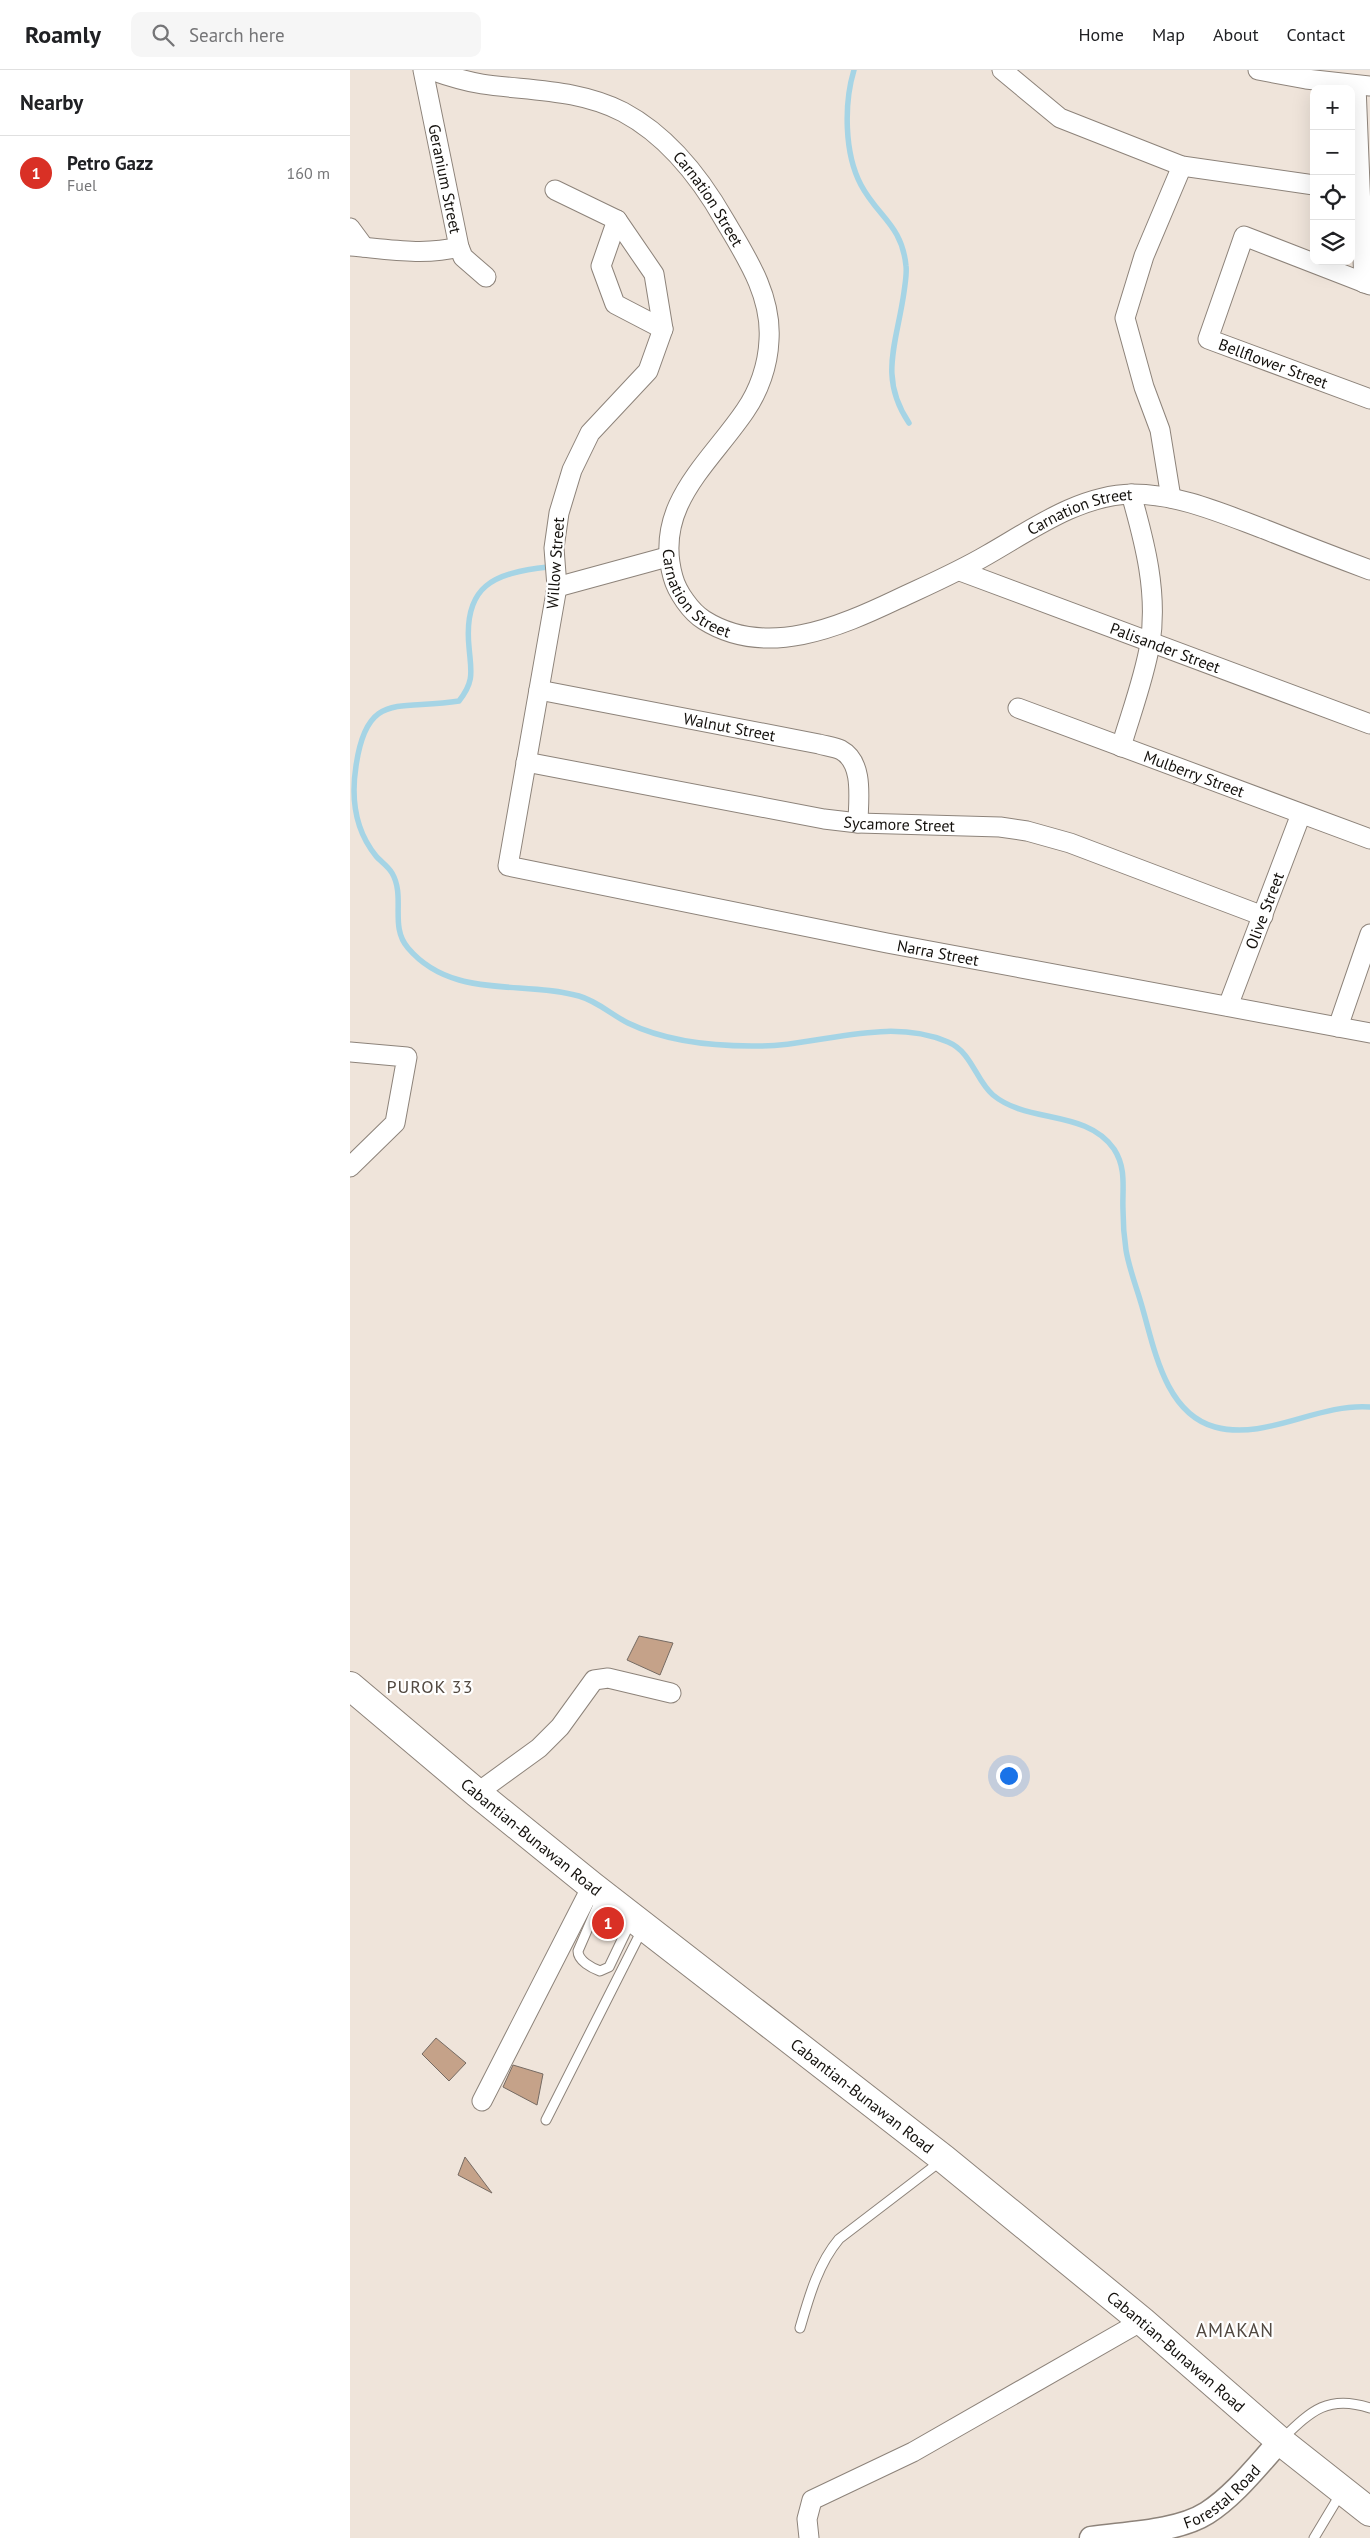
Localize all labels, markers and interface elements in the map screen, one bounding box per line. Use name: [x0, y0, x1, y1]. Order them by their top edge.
search box: [131, 12, 481, 57]
text: Roamly: [25, 19, 101, 50]
icon: search: [149, 21, 177, 49]
text: Search here: [189, 23, 285, 47]
text: Home: [1078, 23, 1124, 46]
text: Map: [1152, 23, 1185, 46]
text: About: [1213, 23, 1259, 46]
text: Contact: [1287, 23, 1345, 46]
map controls: [1310, 85, 1355, 265]
button: +: [1310, 85, 1355, 130]
text: Nearby: [20, 89, 83, 116]
street label: Geranium Street: [424, 122, 466, 236]
button: −: [1310, 130, 1355, 175]
street label: Carnation Street: [669, 147, 748, 250]
text: Petro Gazz: [67, 151, 153, 175]
text: 1: [31, 163, 41, 183]
text: 160 m: [287, 163, 330, 183]
text: Fuel: [67, 175, 97, 195]
button: locate: [1310, 175, 1355, 220]
button: layers: [1310, 220, 1355, 265]
street label: Bellflower Street: [1216, 334, 1331, 393]
street label: Carnation Street: [1023, 484, 1133, 539]
street label: Willow Street: [542, 516, 568, 609]
street label: Carnation Street: [659, 548, 734, 642]
street label: Palisander Street: [1107, 618, 1224, 677]
street label: Walnut Street: [682, 708, 778, 745]
street label: Mulberry Street: [1141, 746, 1248, 802]
street label: Sycamore Street: [843, 811, 956, 836]
street label: Olive Street: [1241, 869, 1288, 952]
street label: Narra Street: [895, 935, 981, 970]
district label: PUROK 33: [387, 1675, 473, 1698]
your location: [996, 1763, 1022, 1789]
street label: Cabantian-Bunawan Road: [457, 1774, 606, 1900]
pin: 1: [592, 1904, 624, 1942]
street label: Cabantian-Bunawan Road: [787, 2034, 938, 2157]
street label: Cabantian-Bunawan Road: [1103, 2287, 1249, 2416]
district label: AMAKAN: [1196, 2318, 1274, 2342]
street label: Forestal Road: [1181, 2460, 1264, 2533]

